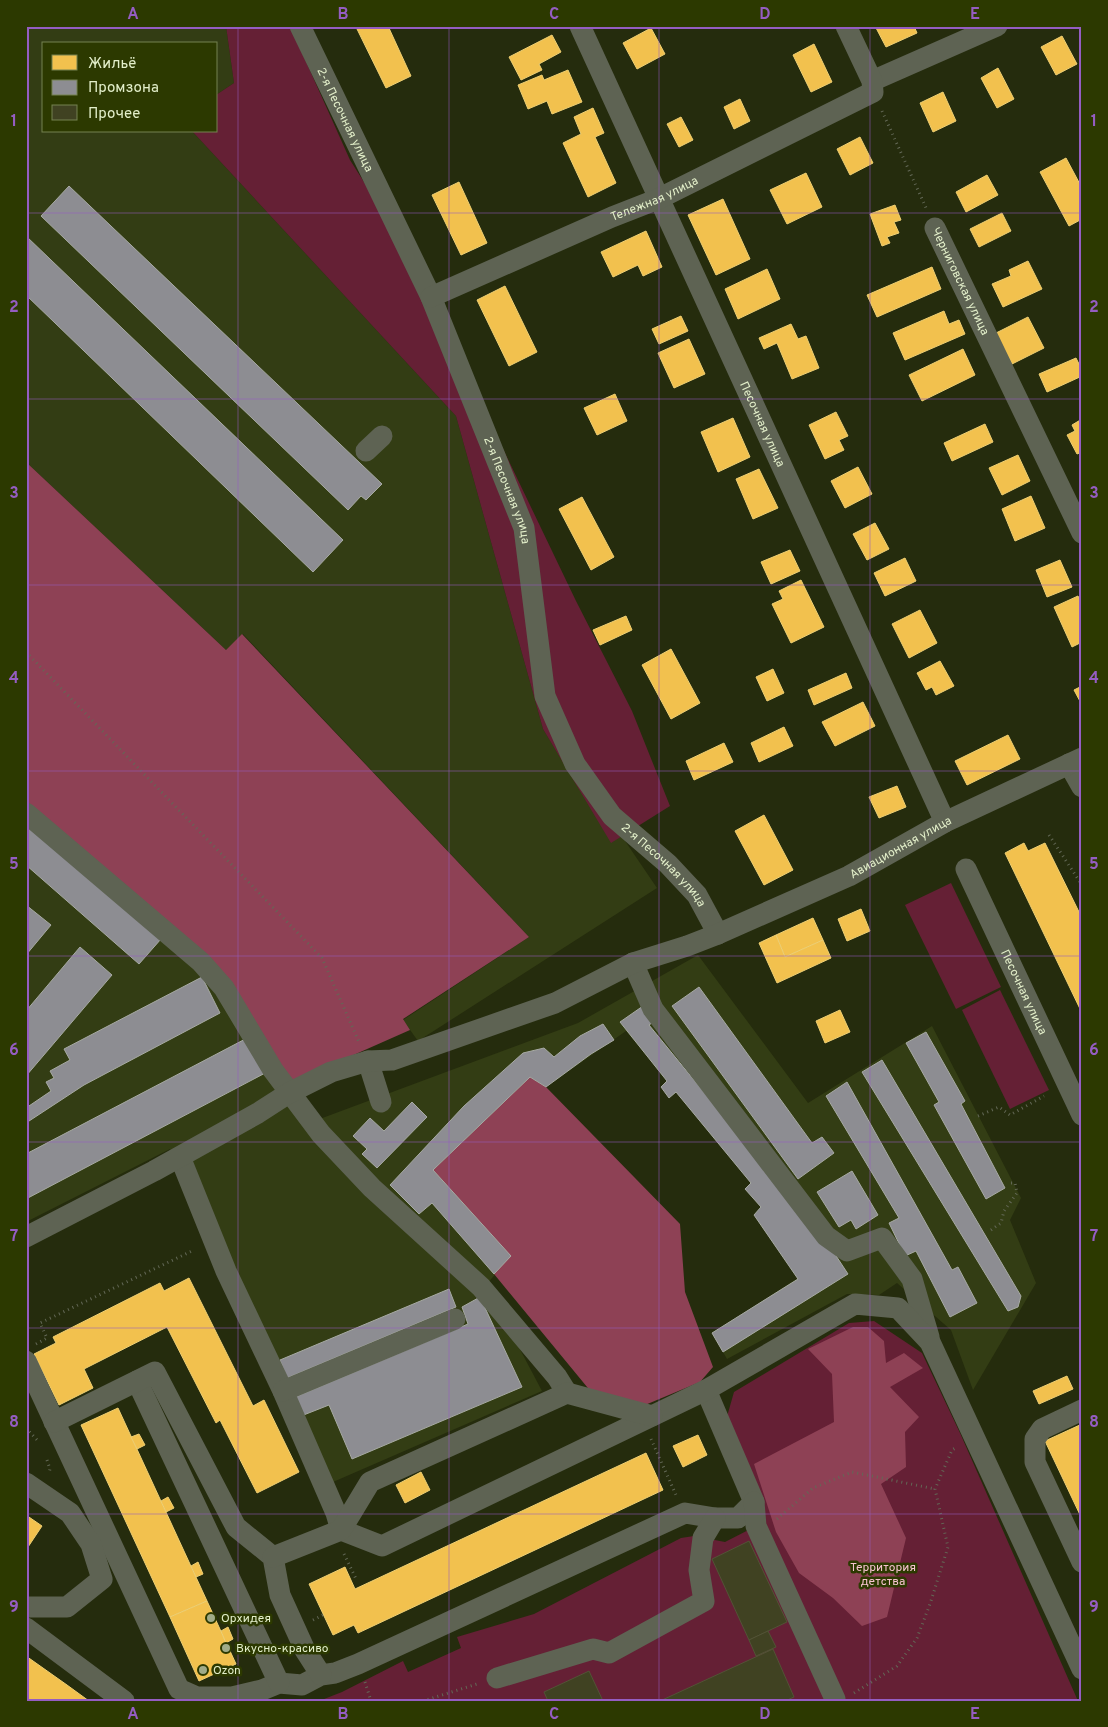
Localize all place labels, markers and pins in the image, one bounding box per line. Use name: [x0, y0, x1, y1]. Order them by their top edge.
place label: Орхидея: [221, 1611, 271, 1627]
marker: Орхидея: [205, 1612, 217, 1624]
place label: Вкусно-красиво: [236, 1641, 329, 1657]
marker: Вкусно-красиво: [220, 1642, 232, 1654]
place label: Ozon: [213, 1663, 241, 1679]
marker: Ozon: [197, 1664, 209, 1676]

